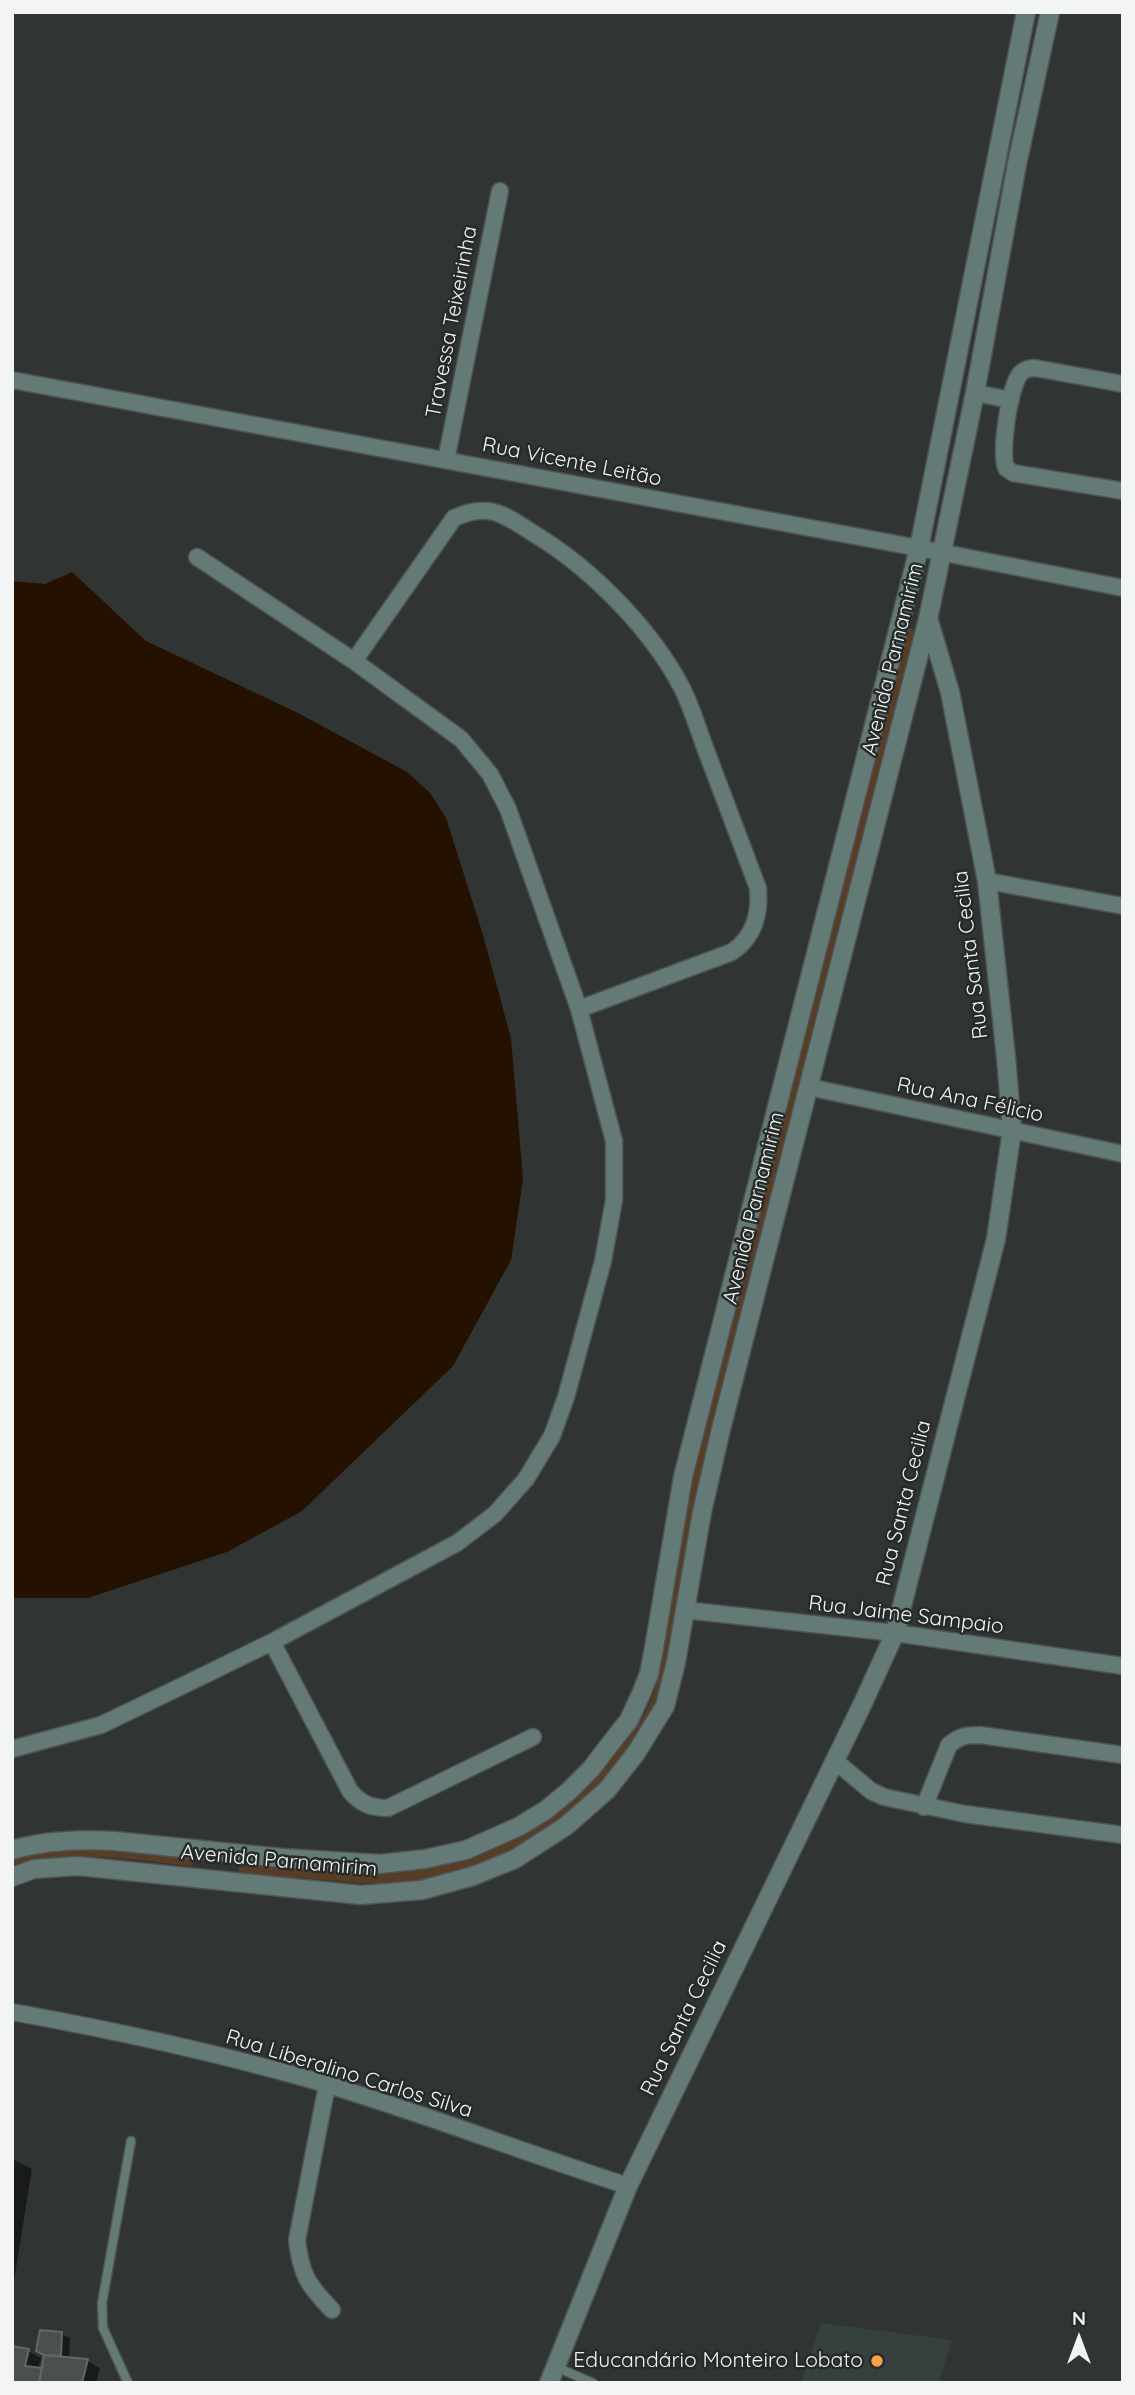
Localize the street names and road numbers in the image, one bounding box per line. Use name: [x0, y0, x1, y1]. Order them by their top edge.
street label: Travessa Teixeirinha: [421, 224, 483, 420]
street label: Rua Vicente Leitão: [480, 432, 664, 492]
street label: Avenida Parnamirim: [857, 560, 929, 758]
street label: Rua Santa Cecilia: [948, 869, 994, 1041]
street label: Rua Ana Félicio: [894, 1072, 1046, 1128]
street label: Avenida Parnamirim: [718, 1109, 790, 1307]
street label: Rua Santa Cecilia: [871, 1418, 937, 1588]
street label: Rua Jaime Sampaio: [807, 1591, 1005, 1639]
street label: Avenida Parnamirim: [180, 1840, 378, 1882]
street label: Rua Santa Cecilia: [636, 1936, 732, 2100]
street label: Rua Liberalino Carlos Silva: [223, 2024, 475, 2124]

